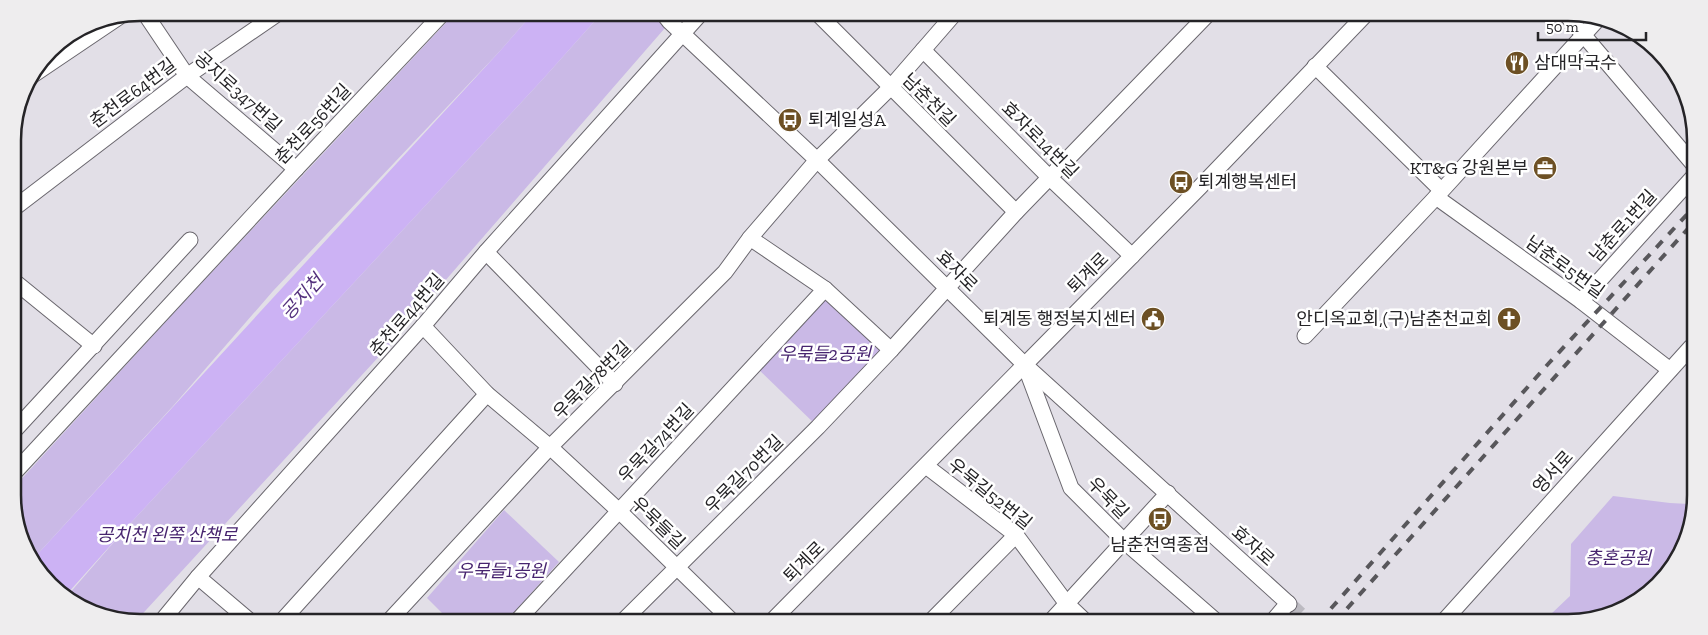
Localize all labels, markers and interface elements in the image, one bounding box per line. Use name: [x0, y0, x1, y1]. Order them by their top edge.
scale bar: [1538, 10, 1646, 42]
text: 50 m: [1546, 18, 1579, 36]
street label: 공지로347번길: [190, 47, 286, 137]
restaurant icon: 삼대막국수: [1504, 50, 1530, 76]
place label: 삼대막국수: [1534, 52, 1617, 74]
street label: 춘천로64번길: [86, 54, 180, 132]
street label: 남춘천길: [898, 69, 960, 131]
street label: 춘천로56번길: [270, 79, 356, 169]
street label: 효자로14번길: [997, 97, 1083, 183]
bus stop icon: 퇴계일성A: [777, 107, 803, 133]
place label: 퇴계일성A: [808, 109, 886, 131]
office icon: KT&G 강원본부: [1532, 155, 1558, 181]
place label: KT&G 강원본부: [1410, 157, 1528, 179]
bus stop icon: 퇴계행복센터: [1168, 169, 1194, 195]
place label: 퇴계행복센터: [1198, 171, 1297, 193]
street label: 남춘로1번길: [1585, 185, 1661, 267]
street label: 남춘로5번길: [1521, 231, 1609, 303]
street label: 효자로: [932, 246, 982, 296]
street label: 퇴계로: [1063, 248, 1113, 298]
water label: 공지천: [276, 269, 329, 324]
street label: 춘천로44번길: [365, 269, 449, 361]
public building icon: 퇴계동 행정복지센터: [1140, 306, 1166, 332]
church icon: 안디옥교회,(구)남춘천교회: [1496, 306, 1522, 332]
place label: 퇴계동 행정복지센터: [983, 308, 1136, 330]
place label: 안디옥교회,(구)남춘천교회: [1296, 308, 1492, 330]
street label: 우묵길78번길: [549, 337, 635, 423]
park label: 우묵들2공원: [779, 343, 872, 365]
street label: 우묵길74번길: [614, 399, 698, 487]
street label: 우묵길70번길: [700, 430, 788, 518]
street label: 영서로: [1528, 446, 1578, 498]
street label: 우묵길52번길: [944, 454, 1036, 534]
street label: 우묵길: [1083, 472, 1133, 524]
street label: 우묵들길: [627, 492, 689, 554]
bus stop icon: 남춘천역종점: [1147, 506, 1173, 532]
street label: 효자로: [1227, 521, 1279, 571]
park label: 공치천 왼쪽 산책로: [97, 524, 239, 546]
place label: 남춘천역종점: [1110, 534, 1210, 556]
street label: 퇴계로: [779, 537, 829, 587]
park label: 충혼공원: [1585, 547, 1653, 569]
park label: 우묵들1공원: [456, 560, 547, 582]

